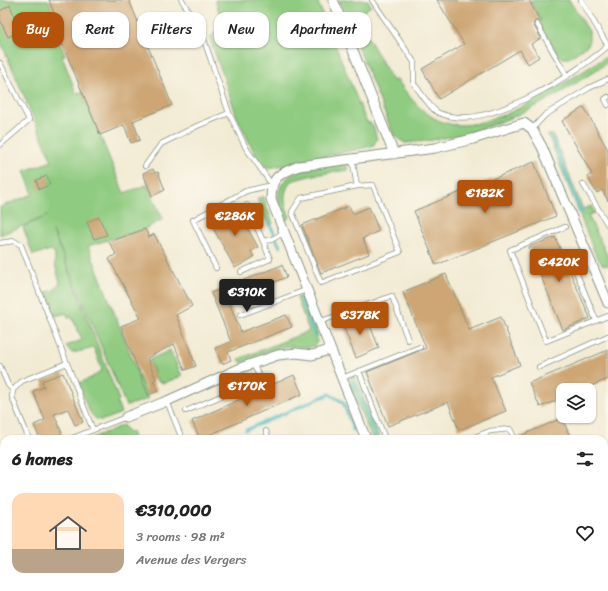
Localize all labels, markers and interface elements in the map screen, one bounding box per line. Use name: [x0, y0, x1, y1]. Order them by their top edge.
chip: Buy: [12, 12, 64, 48]
chip: Rent: [72, 12, 129, 48]
chip: Filters: [137, 12, 206, 48]
chip: New: [214, 12, 269, 48]
chip: Apartment: [277, 12, 371, 48]
pin: €182K: [457, 180, 513, 214]
text: €182K: [466, 181, 504, 204]
pin: €286K: [207, 203, 263, 237]
text: €286K: [215, 204, 255, 227]
pin: €420K: [531, 249, 587, 283]
text: €420K: [539, 250, 579, 273]
pin: €310K: [219, 279, 275, 313]
text: €310K: [228, 280, 266, 303]
pin: €378K: [332, 302, 388, 336]
text: €378K: [341, 303, 379, 326]
pin: €170K: [219, 373, 275, 407]
text: €170K: [228, 374, 266, 397]
map controls: [556, 383, 596, 423]
button: layers: [556, 383, 596, 423]
text: 6 homes: [12, 444, 72, 474]
icon: filters: [574, 448, 596, 470]
text: €310,000: [136, 495, 211, 525]
icon: home: [44, 509, 92, 557]
icon: heart: [574, 522, 596, 544]
text: 3 rooms · 98 m²: [136, 525, 225, 548]
text: Avenue des Vergers: [136, 548, 247, 571]

